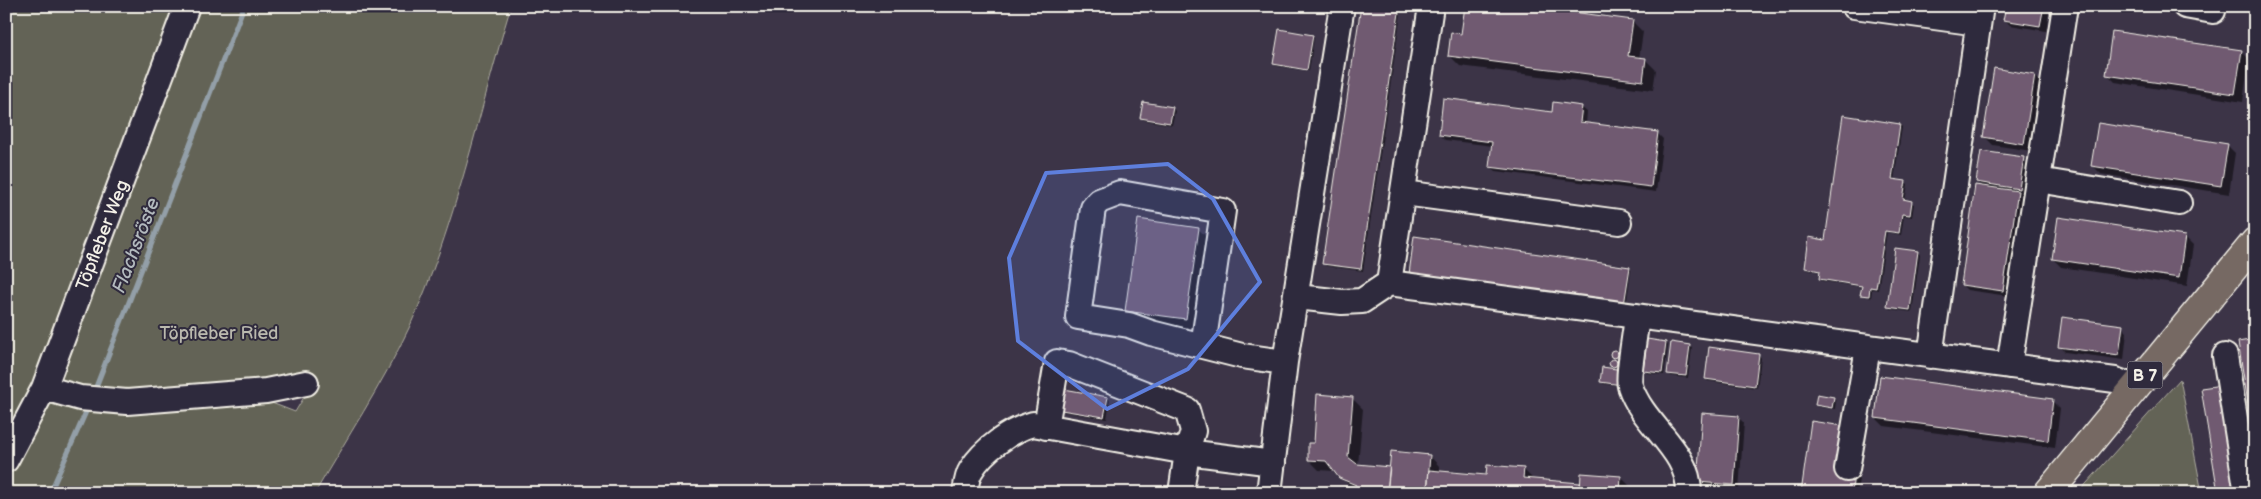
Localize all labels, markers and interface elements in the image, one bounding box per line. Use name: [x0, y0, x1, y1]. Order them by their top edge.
street label: Töpfleber Weg: [72, 177, 133, 293]
water label: Flachsröste: [108, 195, 165, 296]
park label: Töpfleber Ried: [160, 323, 278, 344]
road number: B 7: [2128, 362, 2162, 388]

